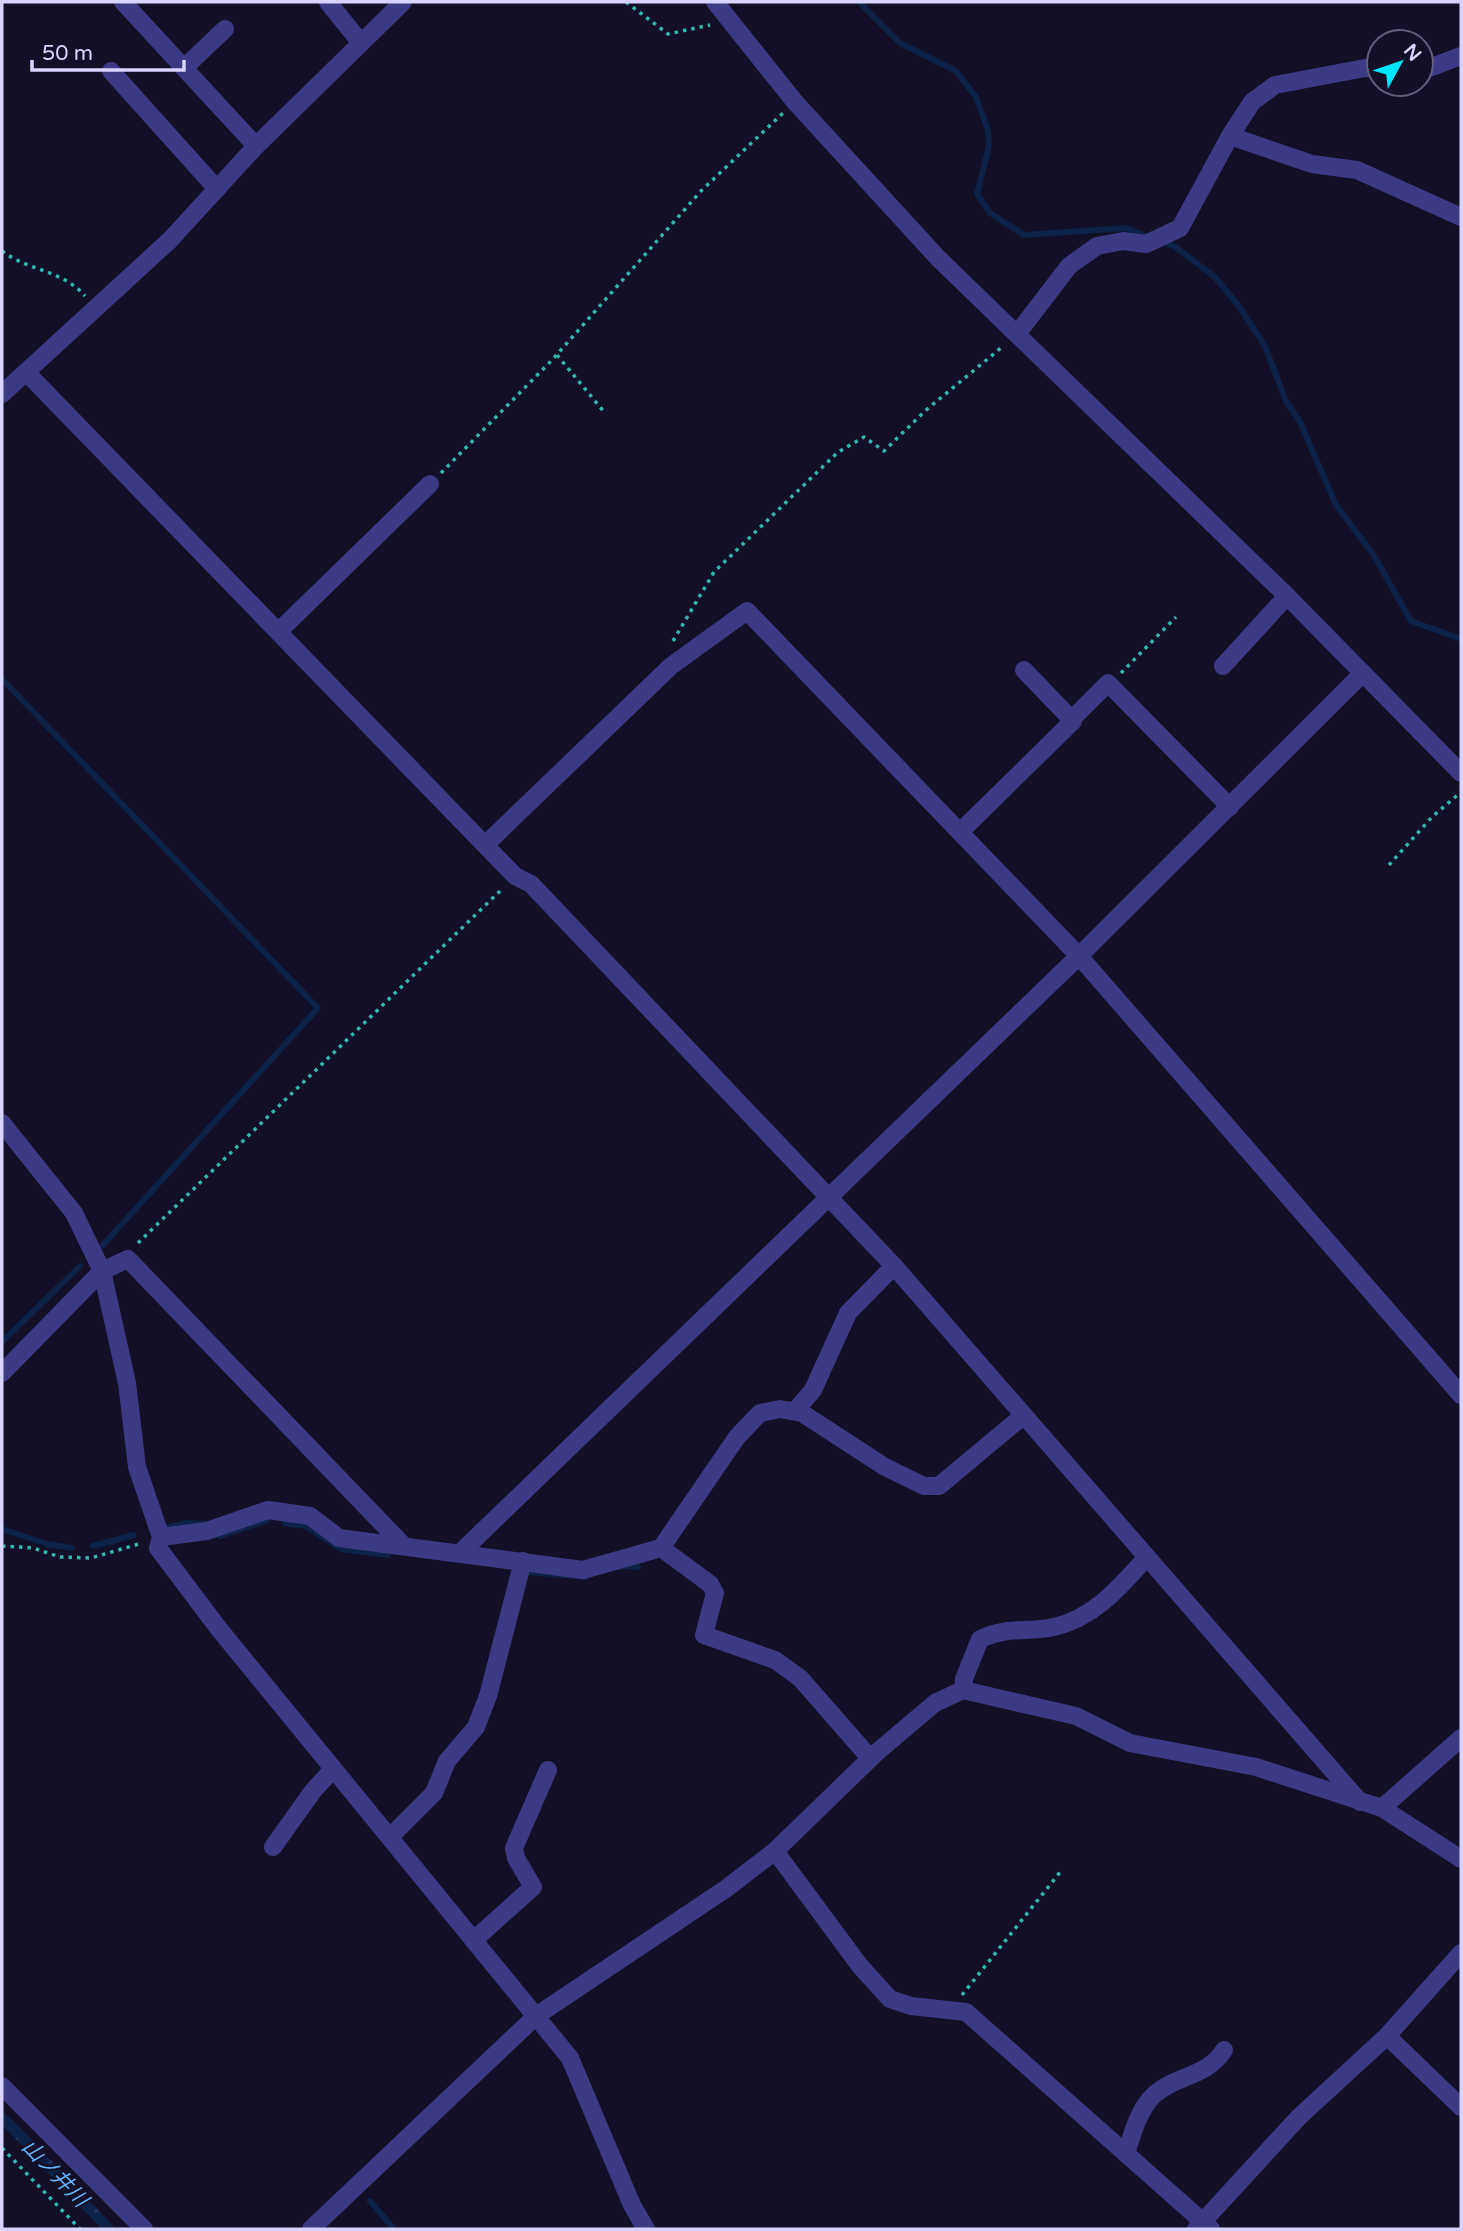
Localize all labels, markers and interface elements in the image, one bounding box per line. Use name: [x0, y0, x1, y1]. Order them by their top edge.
scale bar: [32, 28, 184, 72]
north arrow: [1365, 28, 1435, 98]
text: N: [1399, 40, 1426, 66]
text: 50 m: [42, 41, 93, 66]
water label: 山ノ井川: [16, 2134, 94, 2214]

